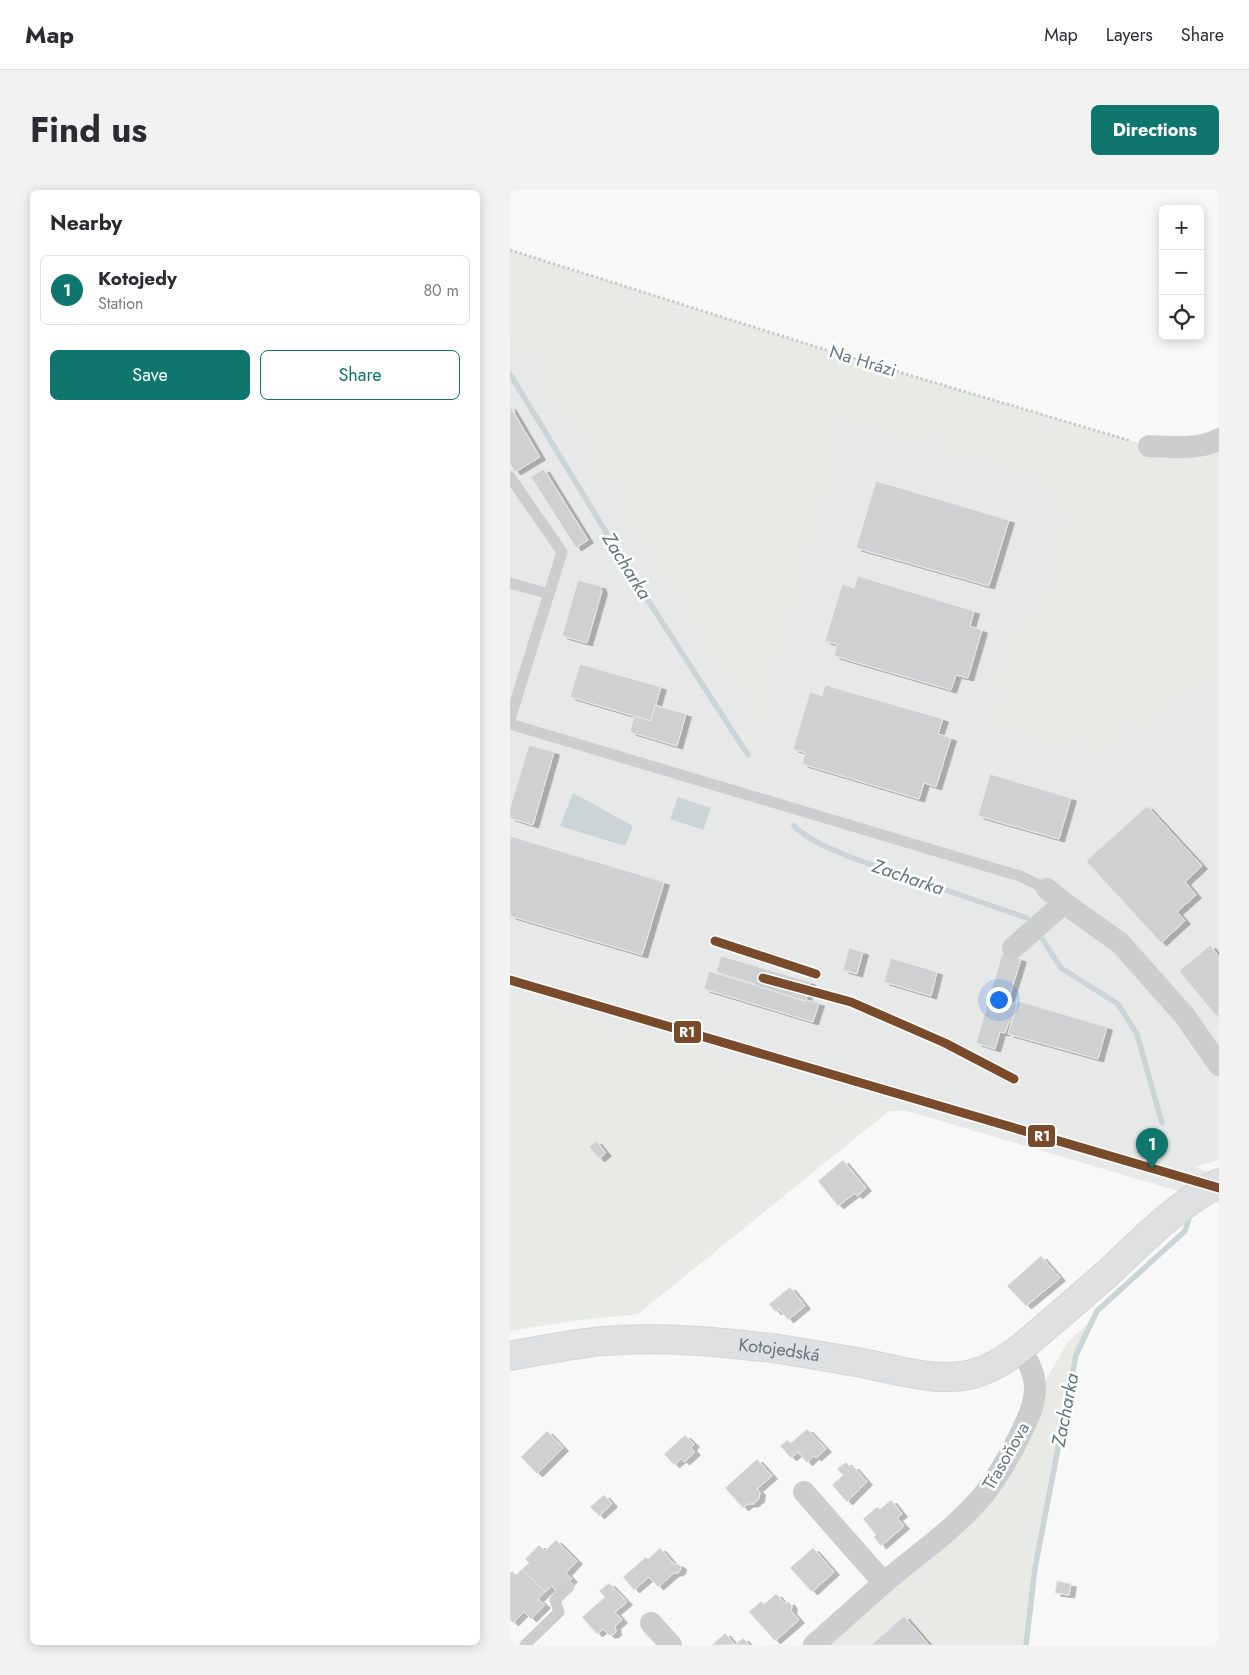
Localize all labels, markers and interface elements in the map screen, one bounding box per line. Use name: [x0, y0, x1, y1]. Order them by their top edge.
text: Map: [25, 17, 74, 52]
text: Map: [1044, 22, 1078, 48]
text: Layers: [1106, 22, 1153, 48]
text: Share: [1181, 22, 1224, 48]
text: Find us: [30, 105, 147, 155]
button: Directions: [1091, 105, 1219, 155]
map controls: [1159, 205, 1204, 340]
button: +: [1159, 205, 1204, 250]
text: Nearby: [50, 208, 122, 238]
button: −: [1159, 250, 1204, 295]
text: Kotojedy: [98, 265, 177, 292]
text: 1: [63, 279, 71, 302]
text: 80 m: [423, 279, 459, 302]
text: Station: [98, 292, 143, 315]
button: locate: [1159, 295, 1204, 340]
street label: Na Hrázi: [826, 339, 900, 383]
button: Save: [50, 350, 250, 400]
button: Share: [260, 350, 460, 400]
water label: Zacharka: [595, 526, 658, 605]
water label: Zacharka: [867, 852, 948, 902]
your location: [986, 987, 1012, 1013]
line badge: R1: [673, 1020, 702, 1044]
text: R1: [679, 1022, 695, 1042]
line badge: R1: [1027, 1124, 1056, 1148]
text: R1: [1034, 1126, 1050, 1146]
pin: 1: [1136, 1128, 1168, 1169]
street label: Kotojedská: [737, 1332, 822, 1368]
water label: Zacharka: [1044, 1370, 1085, 1450]
street label: Třasoňova: [976, 1417, 1036, 1495]

